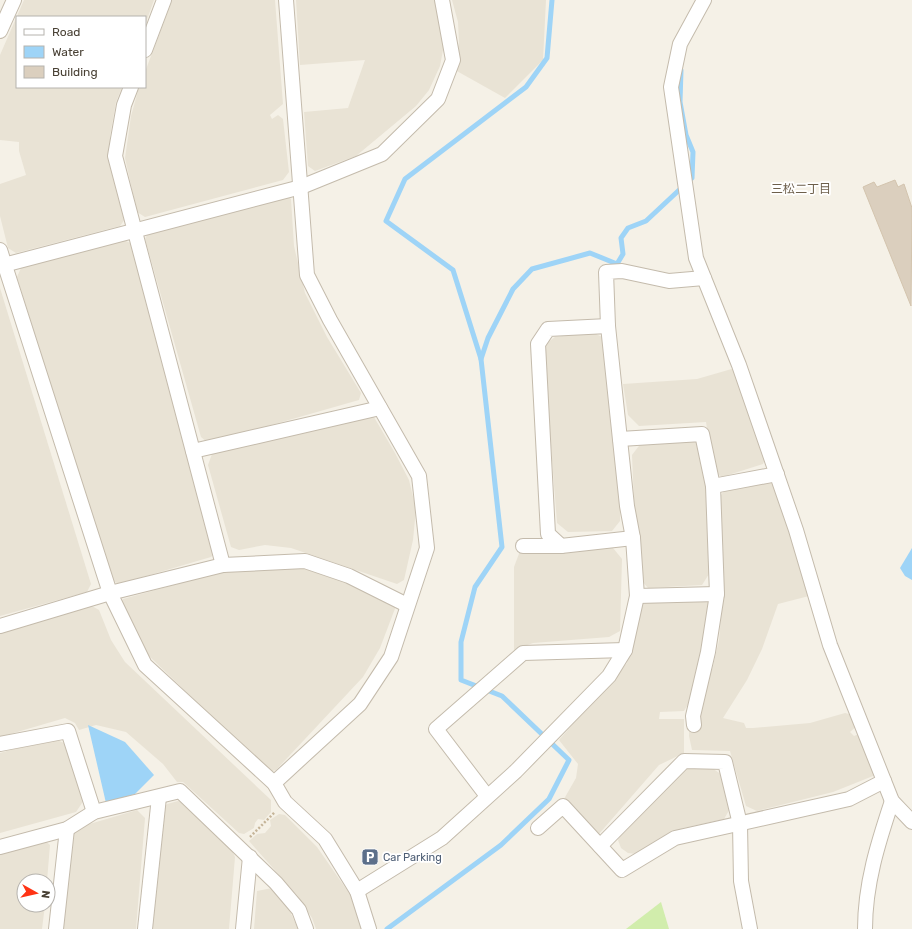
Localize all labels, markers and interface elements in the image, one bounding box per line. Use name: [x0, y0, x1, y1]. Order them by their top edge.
legend: [16, 16, 146, 88]
text: Road: [52, 25, 80, 39]
text: Water: [52, 45, 84, 59]
text: Building: [52, 65, 98, 79]
district label: 三松二丁目: [771, 182, 831, 196]
parking icon: Car Parking: [360, 847, 380, 867]
place label: Car Parking: [383, 851, 442, 864]
north arrow: [16, 873, 56, 913]
text: N: [38, 889, 52, 899]

